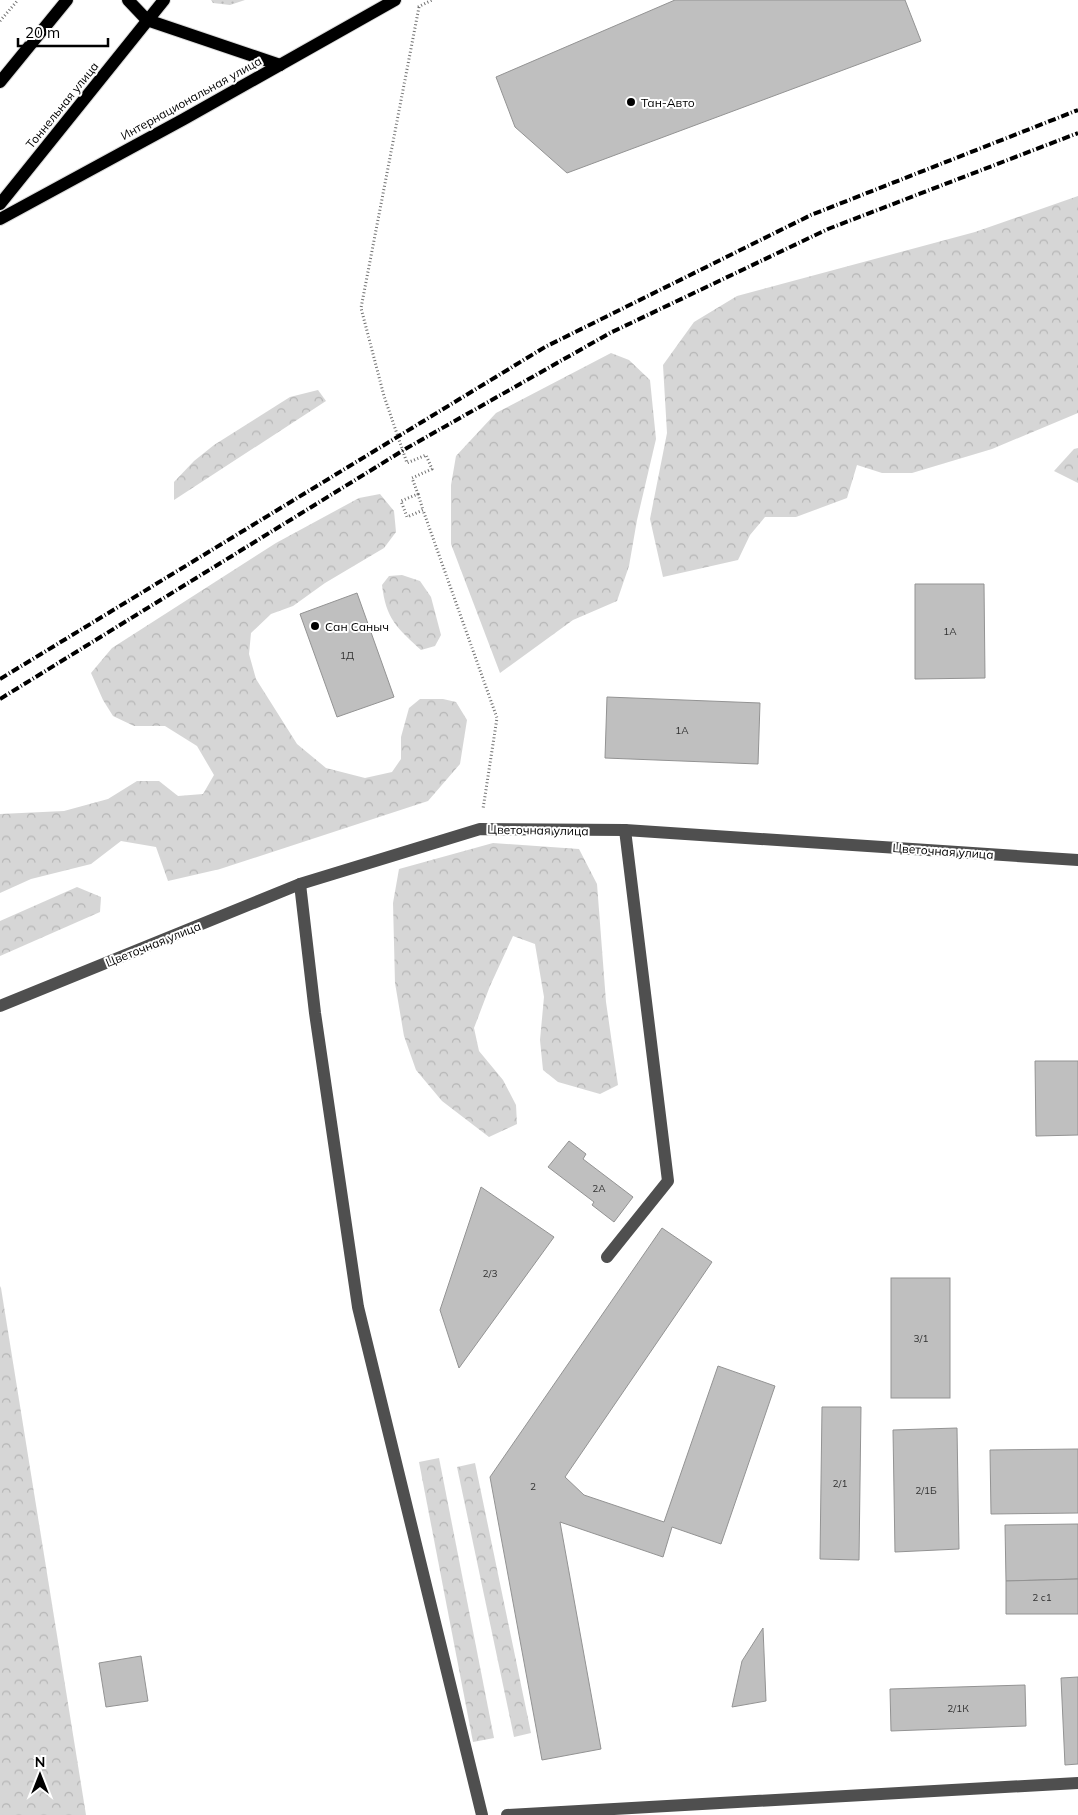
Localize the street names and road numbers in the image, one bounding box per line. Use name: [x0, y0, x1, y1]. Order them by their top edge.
street label: Интернациональная улица: [118, 53, 264, 143]
street label: Тоннельная улица: [22, 59, 102, 151]
street label: Цветочная улица: [487, 822, 589, 838]
street label: Цветочная улица: [892, 840, 994, 862]
street label: Цветочная улица: [103, 918, 203, 970]

